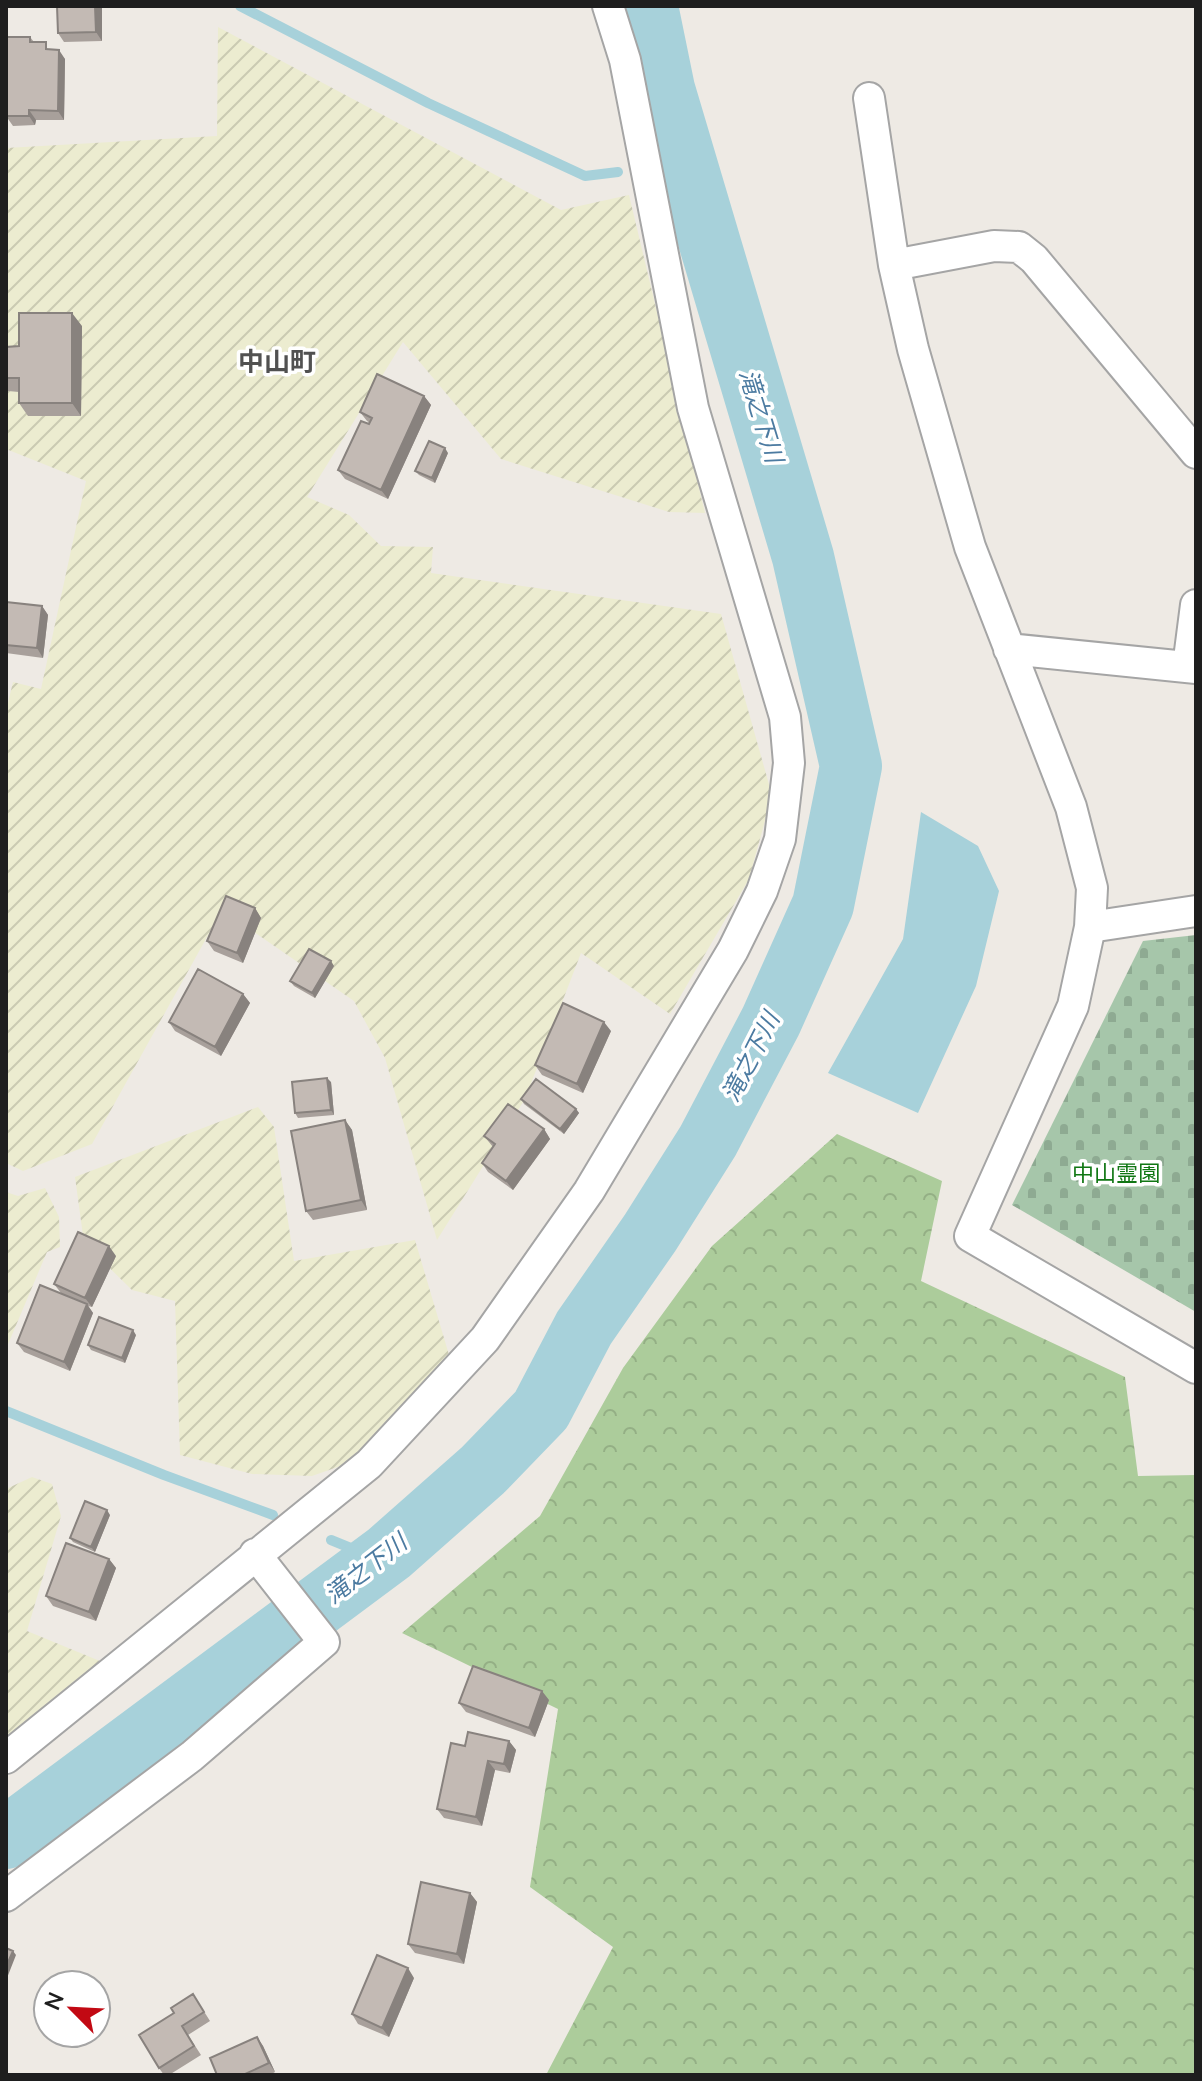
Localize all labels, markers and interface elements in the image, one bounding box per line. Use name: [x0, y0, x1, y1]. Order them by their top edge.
district label: 中山町: [238, 345, 316, 380]
water label: 滝之下川: [732, 365, 791, 469]
water label: 滝之下川: [715, 1004, 788, 1107]
park label: 中山霊園: [1072, 1159, 1160, 1189]
water label: 滝之下川: [318, 1525, 416, 1611]
north arrow: [32, 1969, 112, 2049]
text: N: [38, 1988, 72, 2015]

